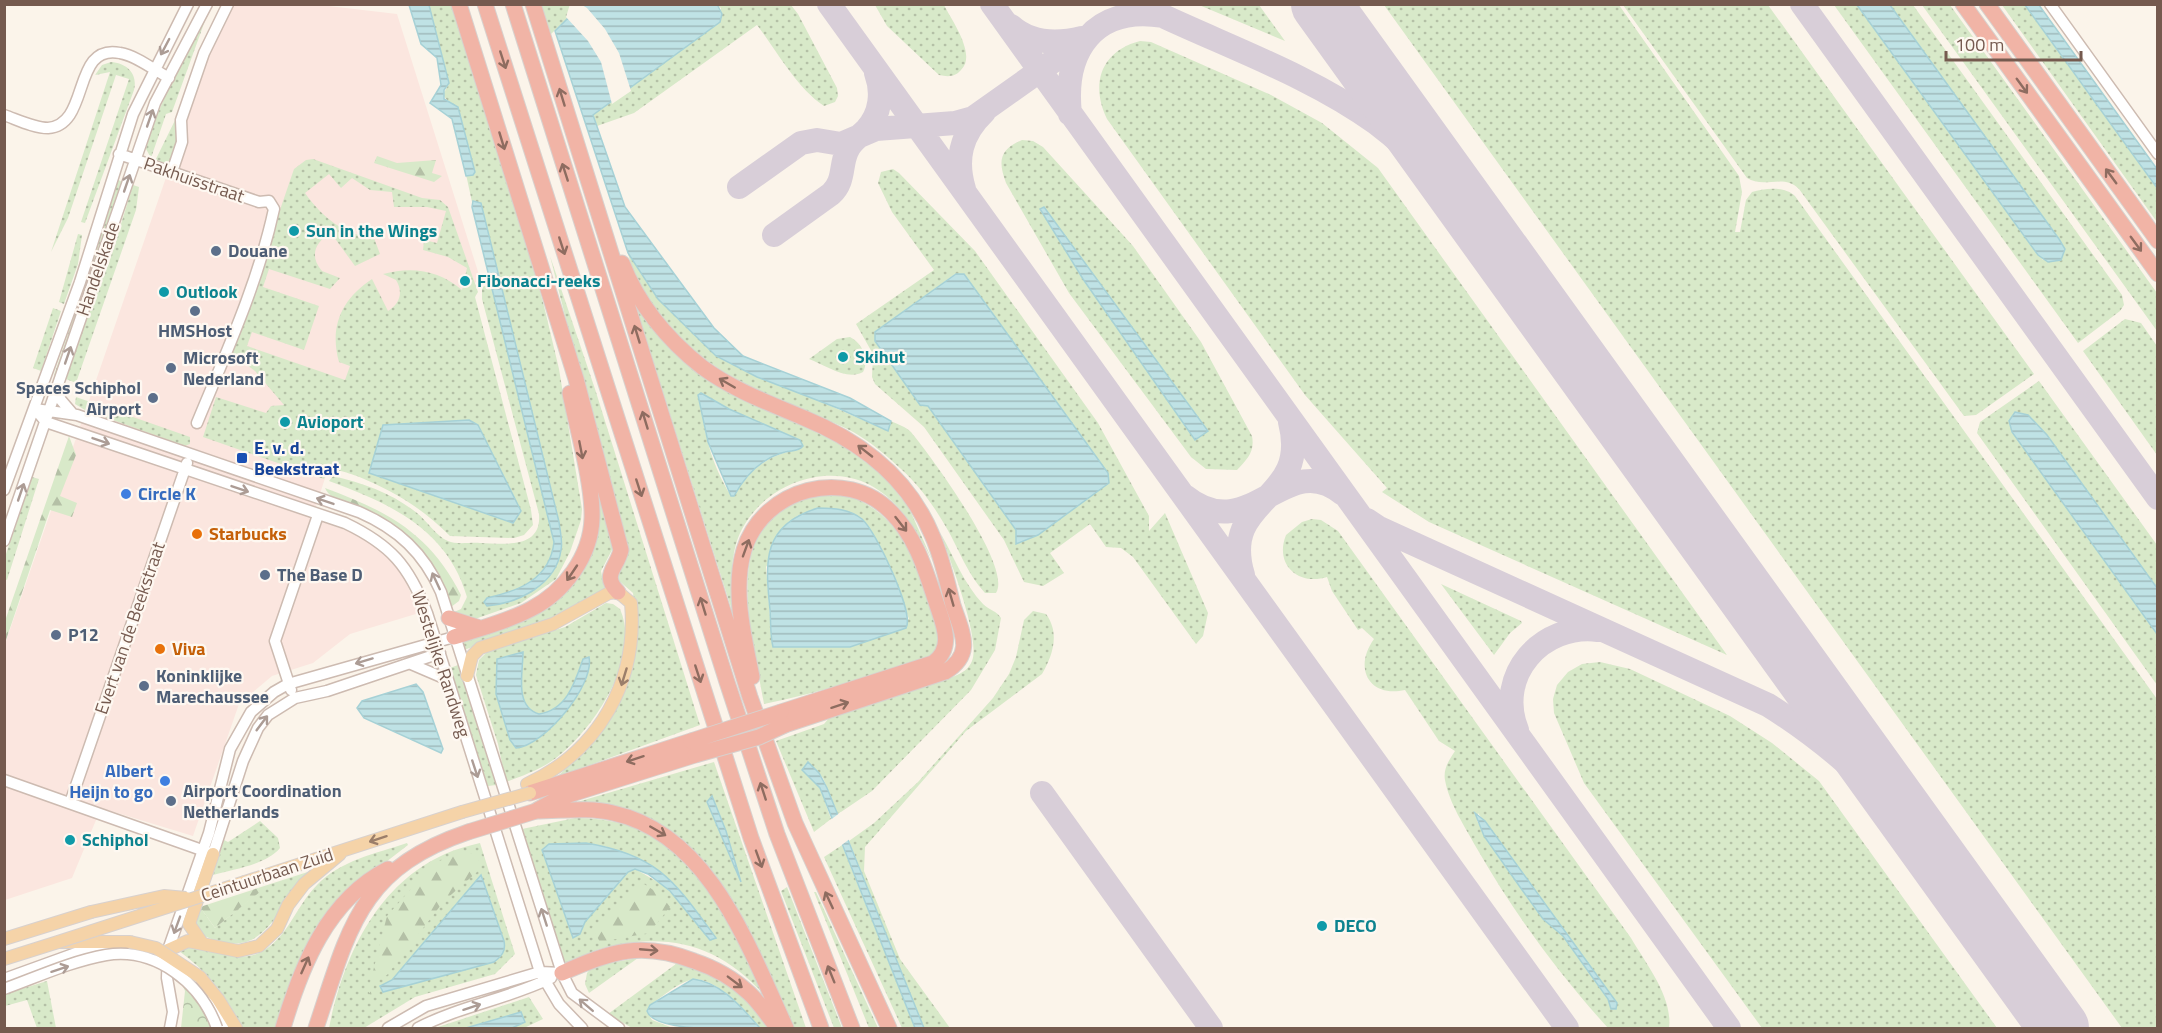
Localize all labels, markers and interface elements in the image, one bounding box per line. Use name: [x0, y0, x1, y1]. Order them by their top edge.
scale bar: [1946, 24, 2081, 62]
text: 100 m: [1955, 31, 2004, 58]
one-way arrow: [159, 38, 171, 55]
one-way arrow: [498, 50, 509, 69]
one-way arrow: [2016, 78, 2028, 94]
one-way arrow: [556, 88, 567, 107]
one-way arrow: [145, 109, 156, 128]
one-way arrow: [497, 131, 508, 150]
street label: Pakhuisstraat: [140, 150, 249, 210]
one-way arrow: [559, 163, 570, 182]
one-way arrow: [2105, 169, 2117, 185]
one-way arrow: [123, 174, 134, 193]
place label: Sun in the Wings: [306, 217, 437, 244]
street label: Handelskade: [69, 218, 126, 320]
marker: Sun in the Wings: [287, 224, 301, 238]
one-way arrow: [557, 236, 568, 255]
one-way arrow: [2130, 236, 2142, 252]
place label: Douane: [228, 237, 287, 264]
marker: Douane: [209, 244, 223, 258]
place label: Fibonacci-reeks: [477, 267, 601, 294]
marker: Fibonacci-reeks: [458, 274, 472, 288]
place label: Outlook: [176, 278, 238, 305]
marker: Outlook: [157, 285, 171, 299]
marker: HMSHost: [188, 304, 202, 318]
place label: HMSHost: [158, 317, 233, 344]
one-way arrow: [631, 325, 642, 344]
place label: Skihut: [855, 343, 906, 370]
place label: Microsoft Nederland: [183, 344, 264, 392]
one-way arrow: [63, 347, 74, 365]
marker: Skihut: [836, 350, 850, 364]
marker: Microsoft Nederland: [164, 361, 178, 375]
place label: Spaces Schiphol Airport: [16, 374, 141, 422]
one-way arrow: [719, 377, 736, 389]
marker: Spaces Schiphol Airport: [146, 391, 160, 405]
place label: Avioport: [297, 408, 364, 435]
one-way arrow: [639, 411, 650, 430]
marker: Avioport: [278, 415, 292, 429]
place label: E. v. d. Beekstraat: [254, 434, 340, 482]
one-way arrow: [91, 436, 110, 447]
one-way arrow: [576, 440, 587, 460]
one-way arrow: [857, 444, 873, 457]
marker: E. v. d. Beekstraat: [235, 451, 249, 465]
one-way arrow: [634, 478, 645, 497]
place label: Circle K: [138, 480, 196, 507]
one-way arrow: [17, 483, 28, 502]
one-way arrow: [230, 484, 248, 495]
marker: Circle K: [119, 487, 133, 501]
one-way arrow: [316, 494, 335, 505]
one-way arrow: [895, 516, 908, 532]
place label: Starbucks: [209, 520, 287, 547]
marker: Starbucks: [190, 527, 204, 541]
street label: Evert van de Beekstraat: [87, 537, 172, 718]
one-way arrow: [742, 539, 753, 558]
place label: The Base D: [277, 561, 363, 588]
one-way arrow: [566, 564, 578, 581]
marker: The Base D: [258, 568, 272, 582]
one-way arrow: [429, 573, 441, 591]
street label: Westelijke Randweg: [405, 587, 478, 741]
one-way arrow: [945, 588, 956, 607]
one-way arrow: [697, 597, 708, 616]
place label: P12: [68, 621, 99, 648]
marker: P12: [49, 628, 63, 642]
place label: Viva: [172, 635, 206, 662]
marker: Viva: [153, 642, 167, 656]
one-way arrow: [355, 656, 374, 667]
place label: Koninklijke Marechaussee: [156, 662, 269, 710]
one-way arrow: [693, 664, 704, 683]
one-way arrow: [618, 667, 629, 686]
marker: Koninklijke Marechaussee: [137, 679, 151, 693]
one-way arrow: [830, 699, 849, 710]
one-way arrow: [256, 716, 268, 732]
one-way arrow: [626, 754, 645, 765]
place label: Albert Heijn to go: [69, 757, 153, 805]
one-way arrow: [470, 759, 481, 778]
marker: Albert Heijn to go: [158, 774, 172, 788]
place label: Airport Coordination Netherlands: [183, 777, 342, 825]
one-way arrow: [757, 782, 768, 801]
marker: Airport Coordination Netherlands: [164, 794, 178, 808]
one-way arrow: [649, 825, 666, 837]
place label: Schiphol: [82, 826, 149, 853]
marker: Schiphol: [63, 833, 77, 847]
one-way arrow: [369, 835, 388, 846]
street label: Ceintuurbaan Zuid: [197, 840, 336, 909]
one-way arrow: [754, 849, 765, 868]
one-way arrow: [822, 891, 834, 909]
one-way arrow: [538, 908, 549, 927]
place label: DECO: [1334, 912, 1377, 939]
one-way arrow: [170, 915, 181, 934]
marker: DECO: [1315, 919, 1329, 933]
one-way arrow: [638, 945, 658, 956]
one-way arrow: [300, 956, 312, 974]
one-way arrow: [50, 963, 69, 974]
one-way arrow: [825, 965, 836, 984]
one-way arrow: [726, 975, 742, 988]
one-way arrow: [579, 998, 594, 1012]
one-way arrow: [462, 1001, 481, 1012]

